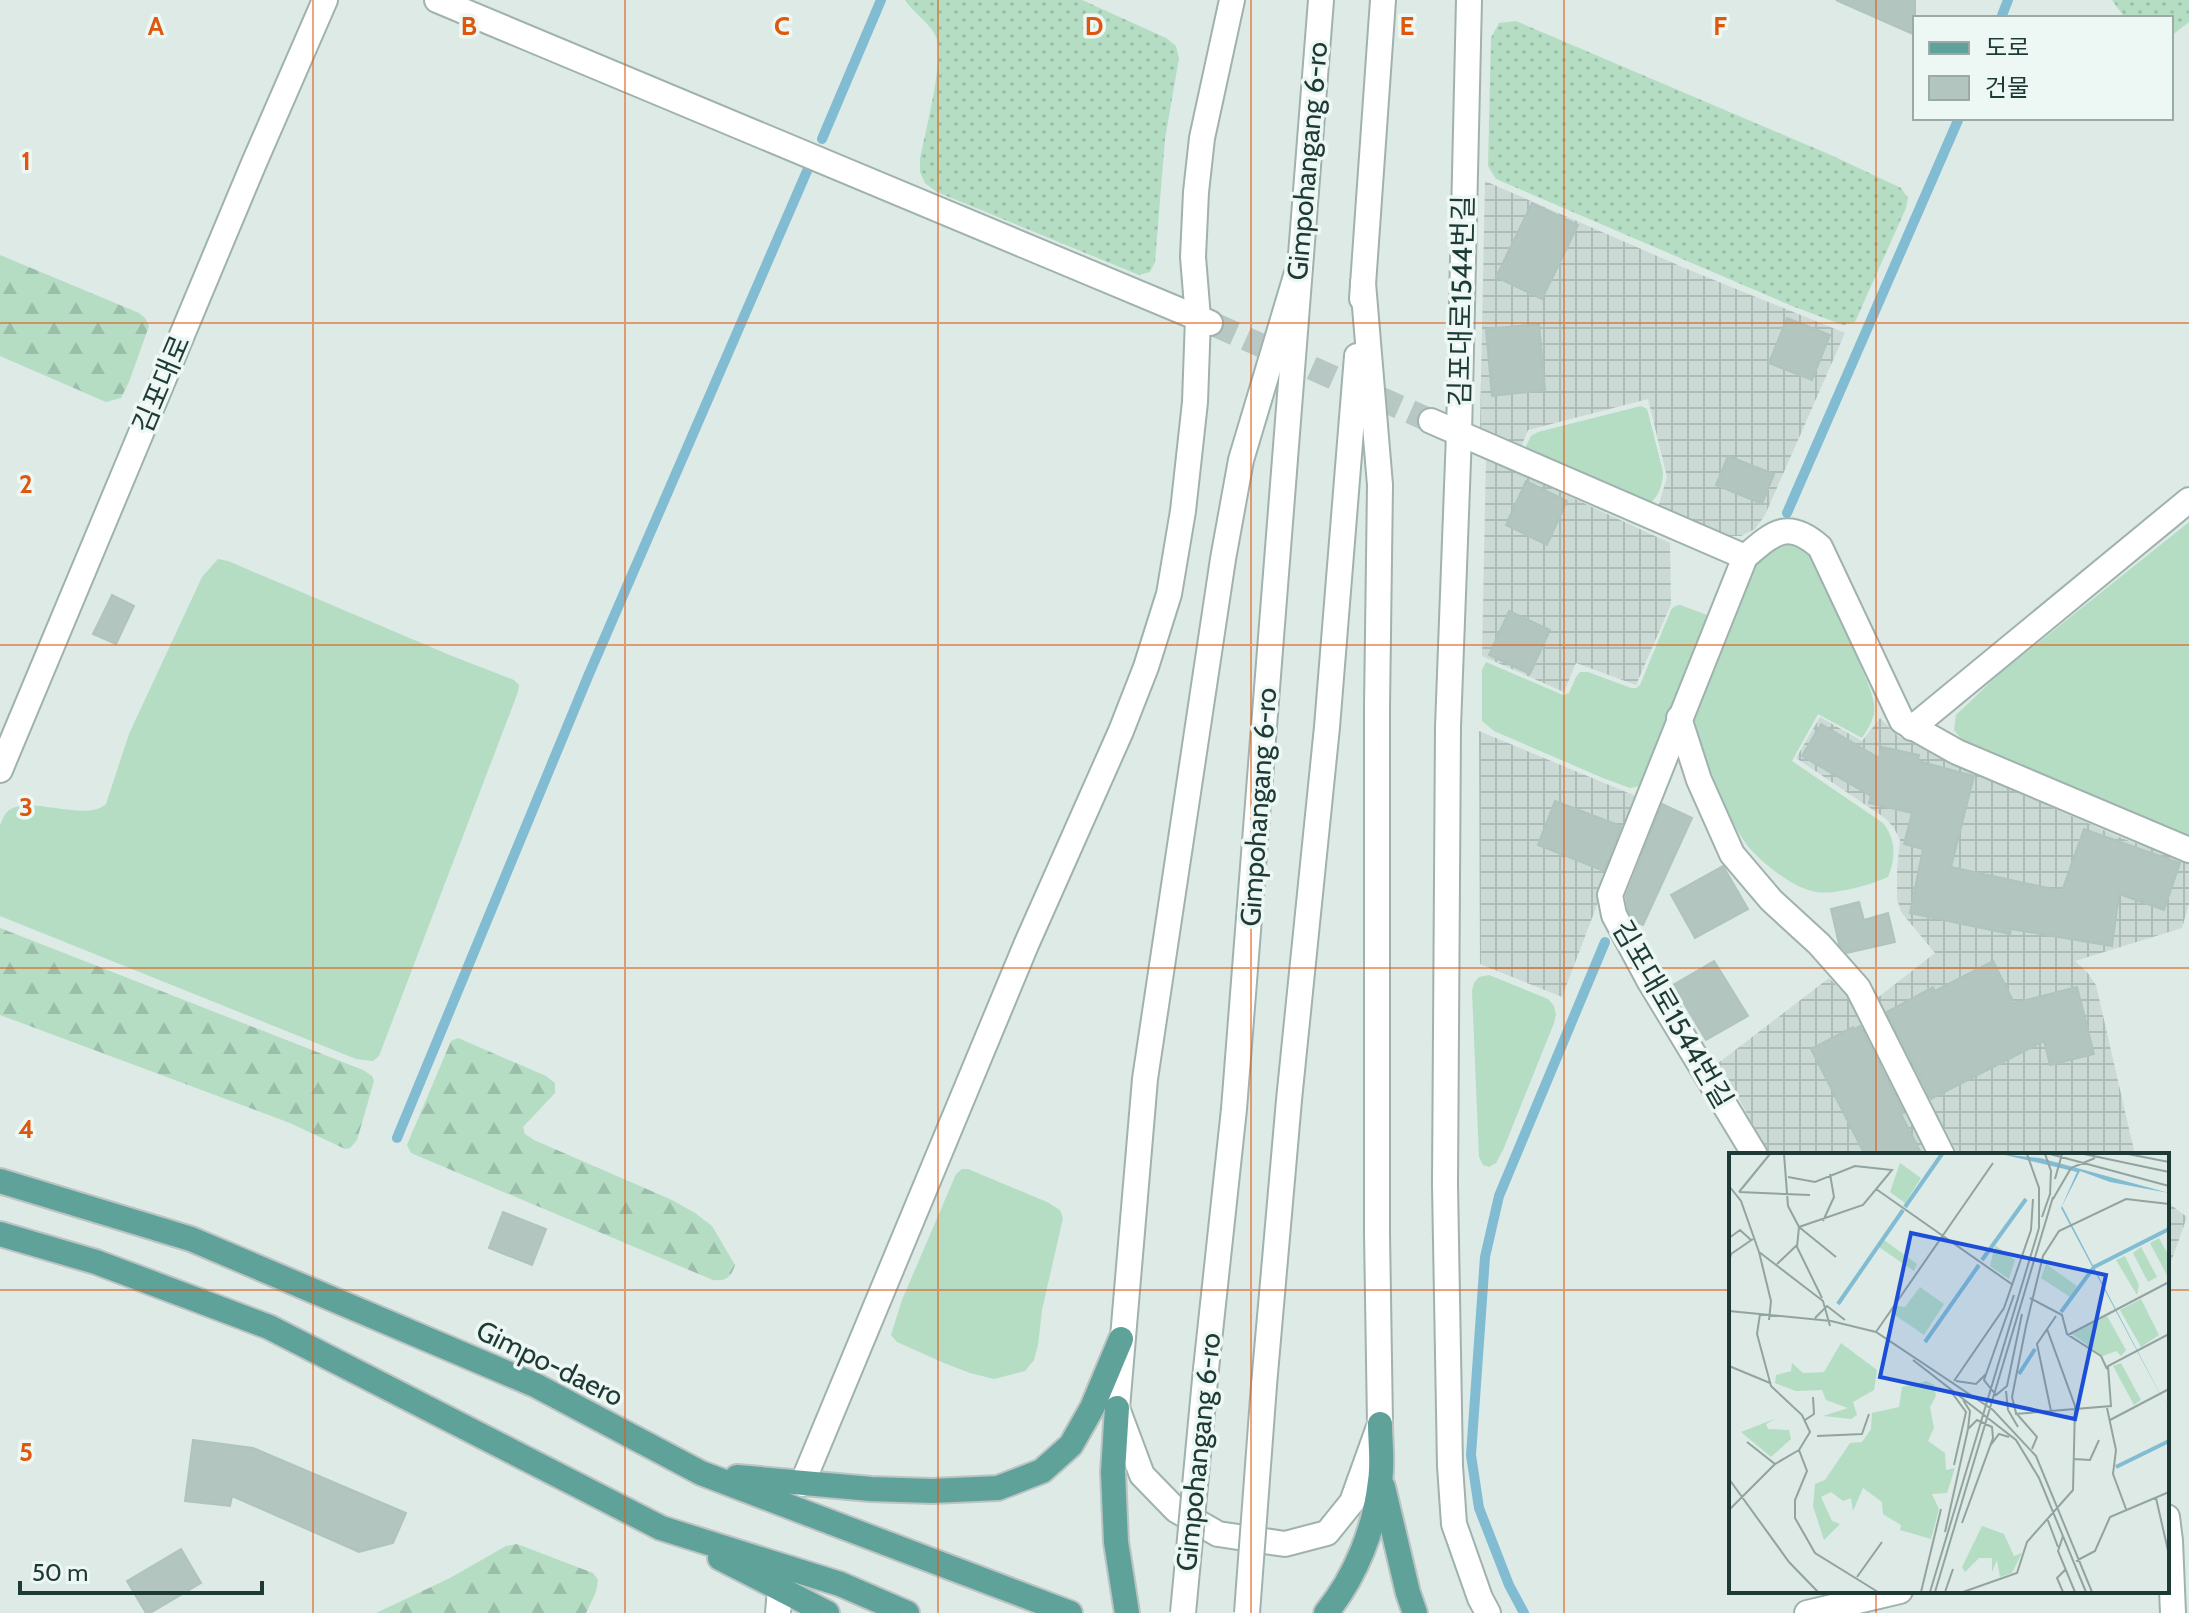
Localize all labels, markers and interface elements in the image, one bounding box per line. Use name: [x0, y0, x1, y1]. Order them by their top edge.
text: A: [148, 10, 165, 42]
text: B: [461, 10, 477, 42]
text: C: [774, 10, 790, 42]
text: D: [1085, 10, 1103, 42]
text: E: [1400, 10, 1414, 42]
text: F: [1713, 10, 1727, 42]
legend: [1913, 16, 2173, 120]
text: 도로: [1985, 33, 2029, 62]
street label: Gimpohangang 6-ro: [1280, 40, 1334, 282]
text: 건물: [1985, 73, 2029, 102]
text: 1: [21, 145, 31, 177]
street label: 김포대로1544번길: [1442, 195, 1480, 407]
street label: 김포대로: [125, 330, 197, 438]
text: 2: [19, 468, 33, 500]
street label: Gimpohangang 6-ro: [1233, 686, 1283, 928]
text: 3: [19, 791, 33, 823]
street label: 김포대로1544번길: [1605, 914, 1741, 1114]
text: 4: [18, 1113, 34, 1145]
inset map: [1729, 1153, 2169, 1593]
street label: Gimpo-daero: [471, 1313, 629, 1413]
street label: Gimpohangang 6-ro: [1169, 1331, 1227, 1573]
text: 5: [19, 1436, 33, 1468]
scale bar: [20, 1545, 262, 1595]
text: 50 m: [32, 1558, 88, 1587]

